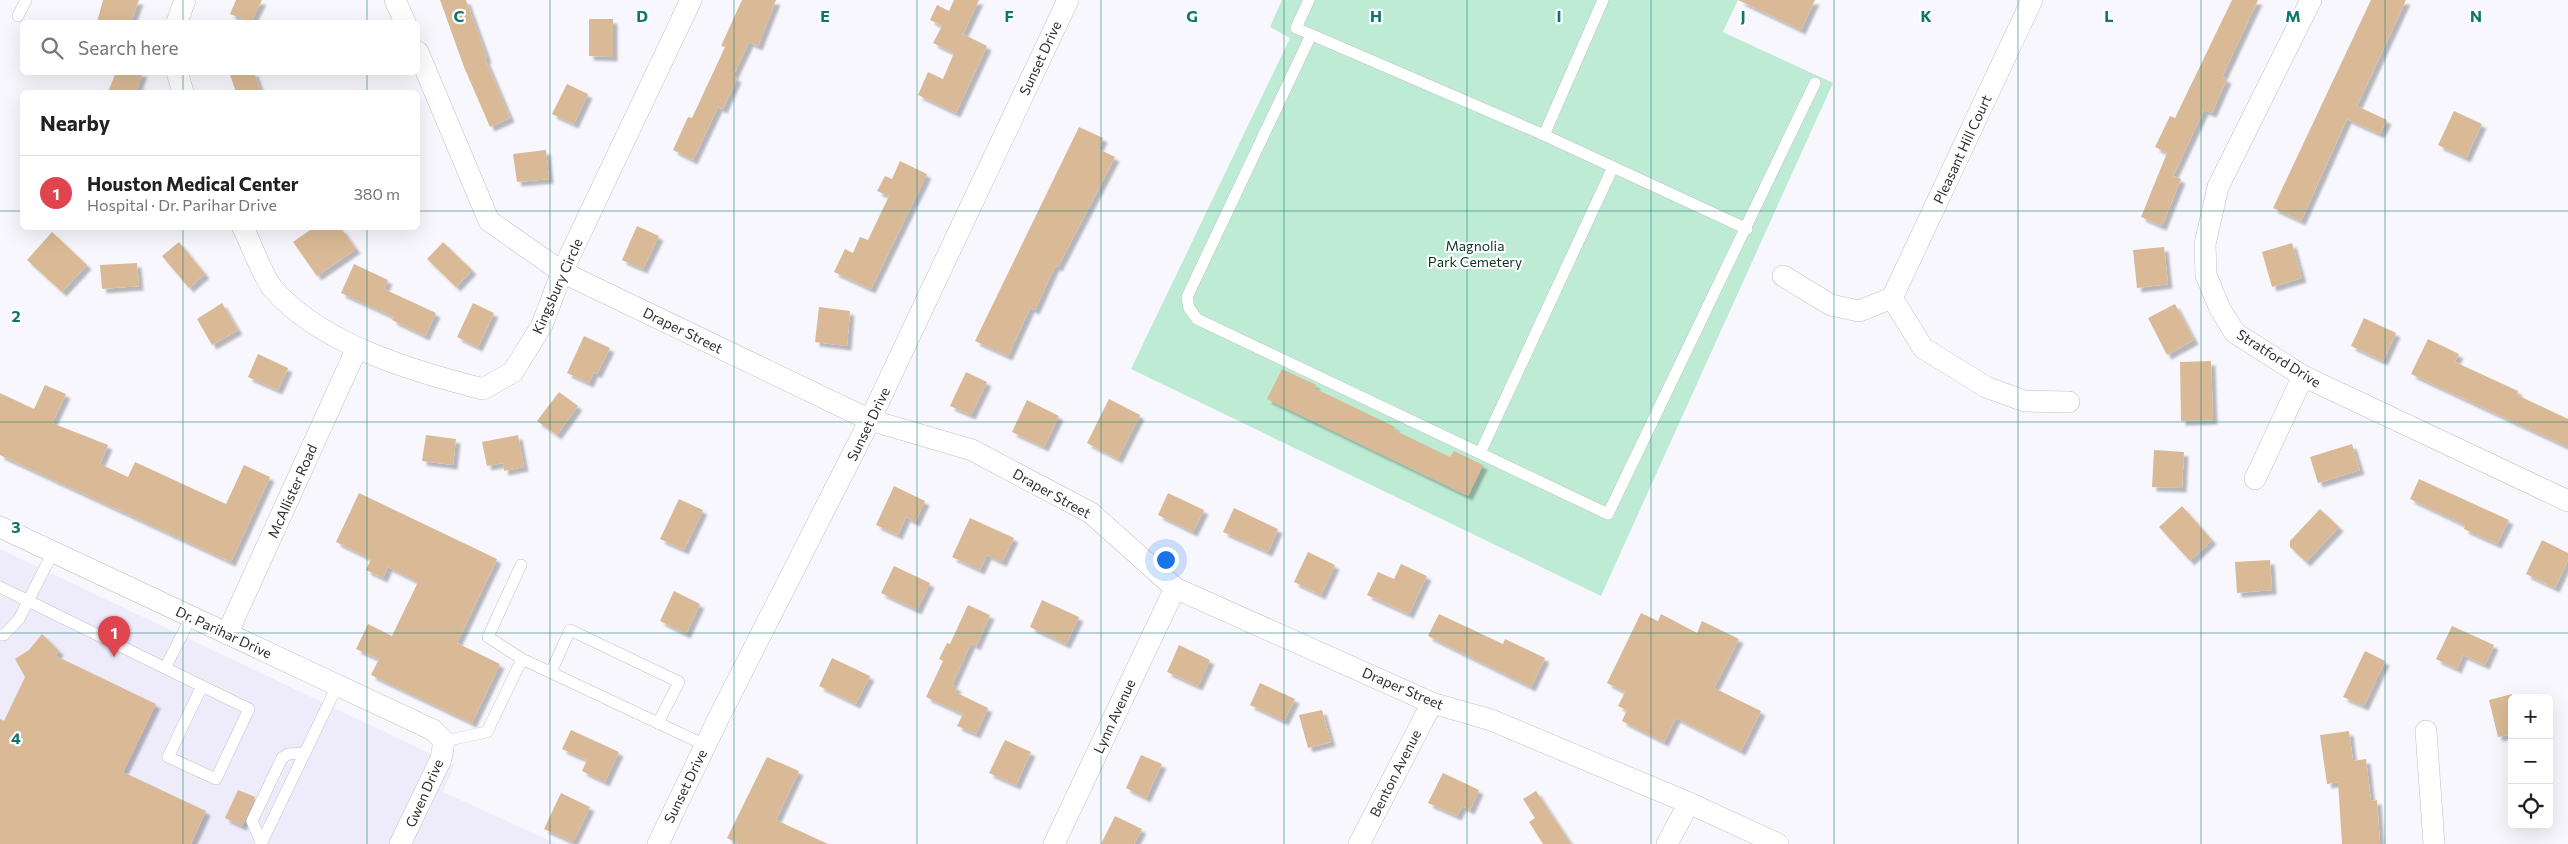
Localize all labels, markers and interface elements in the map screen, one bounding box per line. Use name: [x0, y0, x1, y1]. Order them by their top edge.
text: C: [454, 6, 465, 25]
text: D: [636, 6, 648, 25]
text: E: [820, 6, 830, 25]
text: F: [1004, 6, 1014, 25]
text: G: [1186, 6, 1198, 25]
text: H: [1370, 6, 1382, 25]
text: I: [1556, 6, 1562, 25]
text: J: [1740, 6, 1746, 25]
text: K: [1920, 6, 1932, 25]
text: L: [2104, 6, 2114, 25]
text: M: [2285, 6, 2301, 25]
text: N: [2470, 6, 2482, 25]
street label: Sunset Drive: [1015, 18, 1065, 98]
search box: [20, 20, 420, 75]
icon: search: [38, 34, 66, 62]
text: Search here: [78, 36, 178, 59]
street label: Pleasant Hill Court: [1929, 92, 1995, 206]
text: Nearby: [40, 110, 110, 135]
text: Houston Medical Center: [87, 172, 299, 195]
text: 1: [52, 184, 60, 203]
text: 380 m: [354, 184, 400, 203]
text: Hospital · Dr. Parihar Drive: [87, 195, 277, 214]
street label: Kingsbury Circle: [528, 235, 586, 337]
park label: Magnolia Park Cemetery: [1428, 237, 1522, 270]
street label: Draper Street: [640, 303, 726, 357]
text: 2: [11, 306, 21, 325]
street label: Stratford Drive: [2234, 325, 2324, 391]
street label: Sunset Drive: [843, 384, 893, 464]
street label: McAllister Road: [264, 441, 320, 541]
street label: Draper Street: [1010, 465, 1094, 522]
text: 3: [11, 517, 21, 536]
your location: [1153, 547, 1179, 573]
street label: Dr. Parihar Drive: [173, 602, 275, 662]
pin: 1: [98, 616, 130, 657]
street label: Draper Street: [1360, 663, 1446, 713]
street label: Lynn Avenue: [1089, 676, 1139, 756]
map controls: [2508, 694, 2553, 829]
button: +: [2508, 694, 2553, 739]
street label: Benton Avenue: [1366, 726, 1424, 820]
text: 4: [11, 728, 21, 747]
button: −: [2508, 739, 2553, 784]
street label: Sunset Drive: [660, 746, 710, 826]
street label: Gwen Drive: [401, 756, 447, 830]
button: locate: [2508, 784, 2553, 829]

